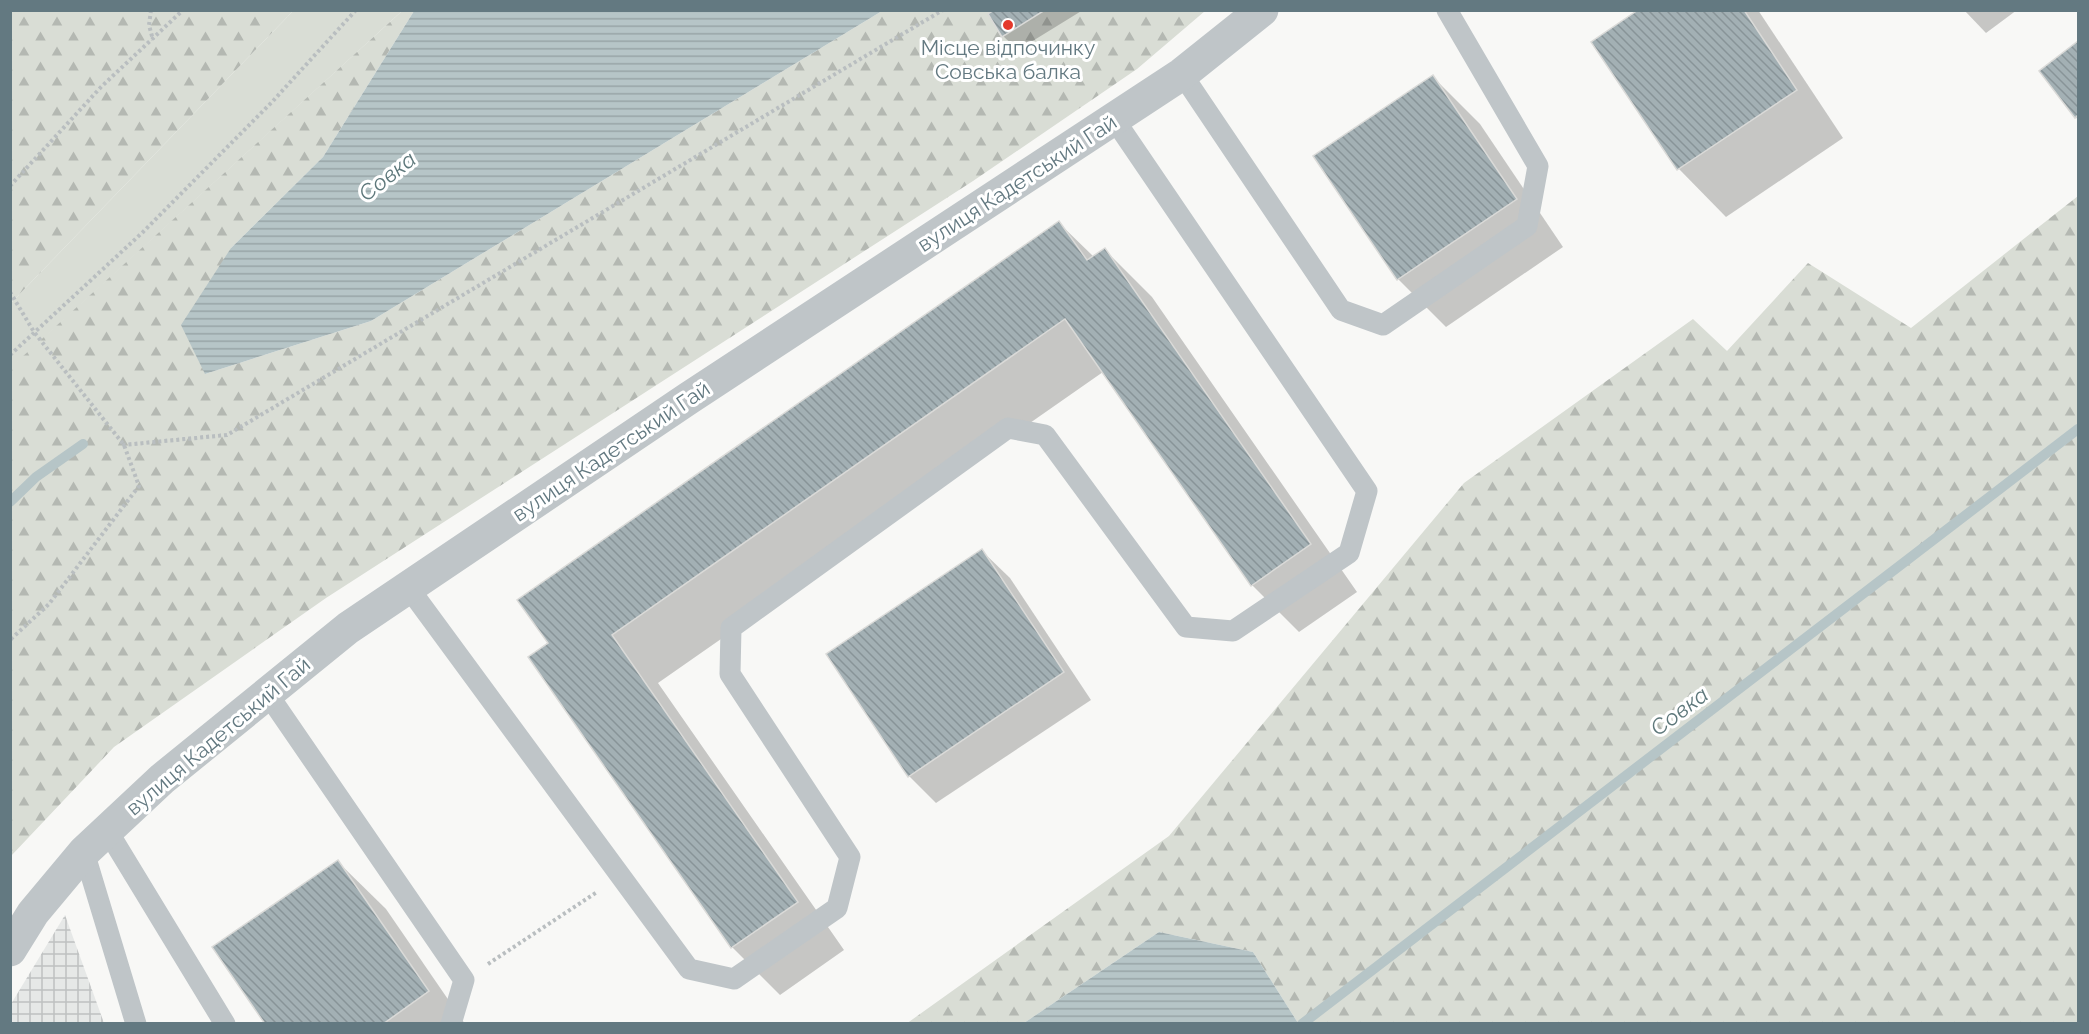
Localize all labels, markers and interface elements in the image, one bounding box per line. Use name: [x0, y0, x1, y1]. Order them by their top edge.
marker: Місце відпочинку Совська балка: [1001, 18, 1015, 32]
place label: Місце відпочинку Совська балка: [921, 35, 1095, 84]
street label: вулиця Кадетський Гай: [913, 109, 1121, 257]
water label: Совка: [353, 146, 421, 206]
street label: вулиця Кадетський Гай: [508, 376, 714, 526]
street label: вулиця Кадетський Гай: [121, 652, 315, 820]
water label: Совка: [1645, 681, 1713, 741]

